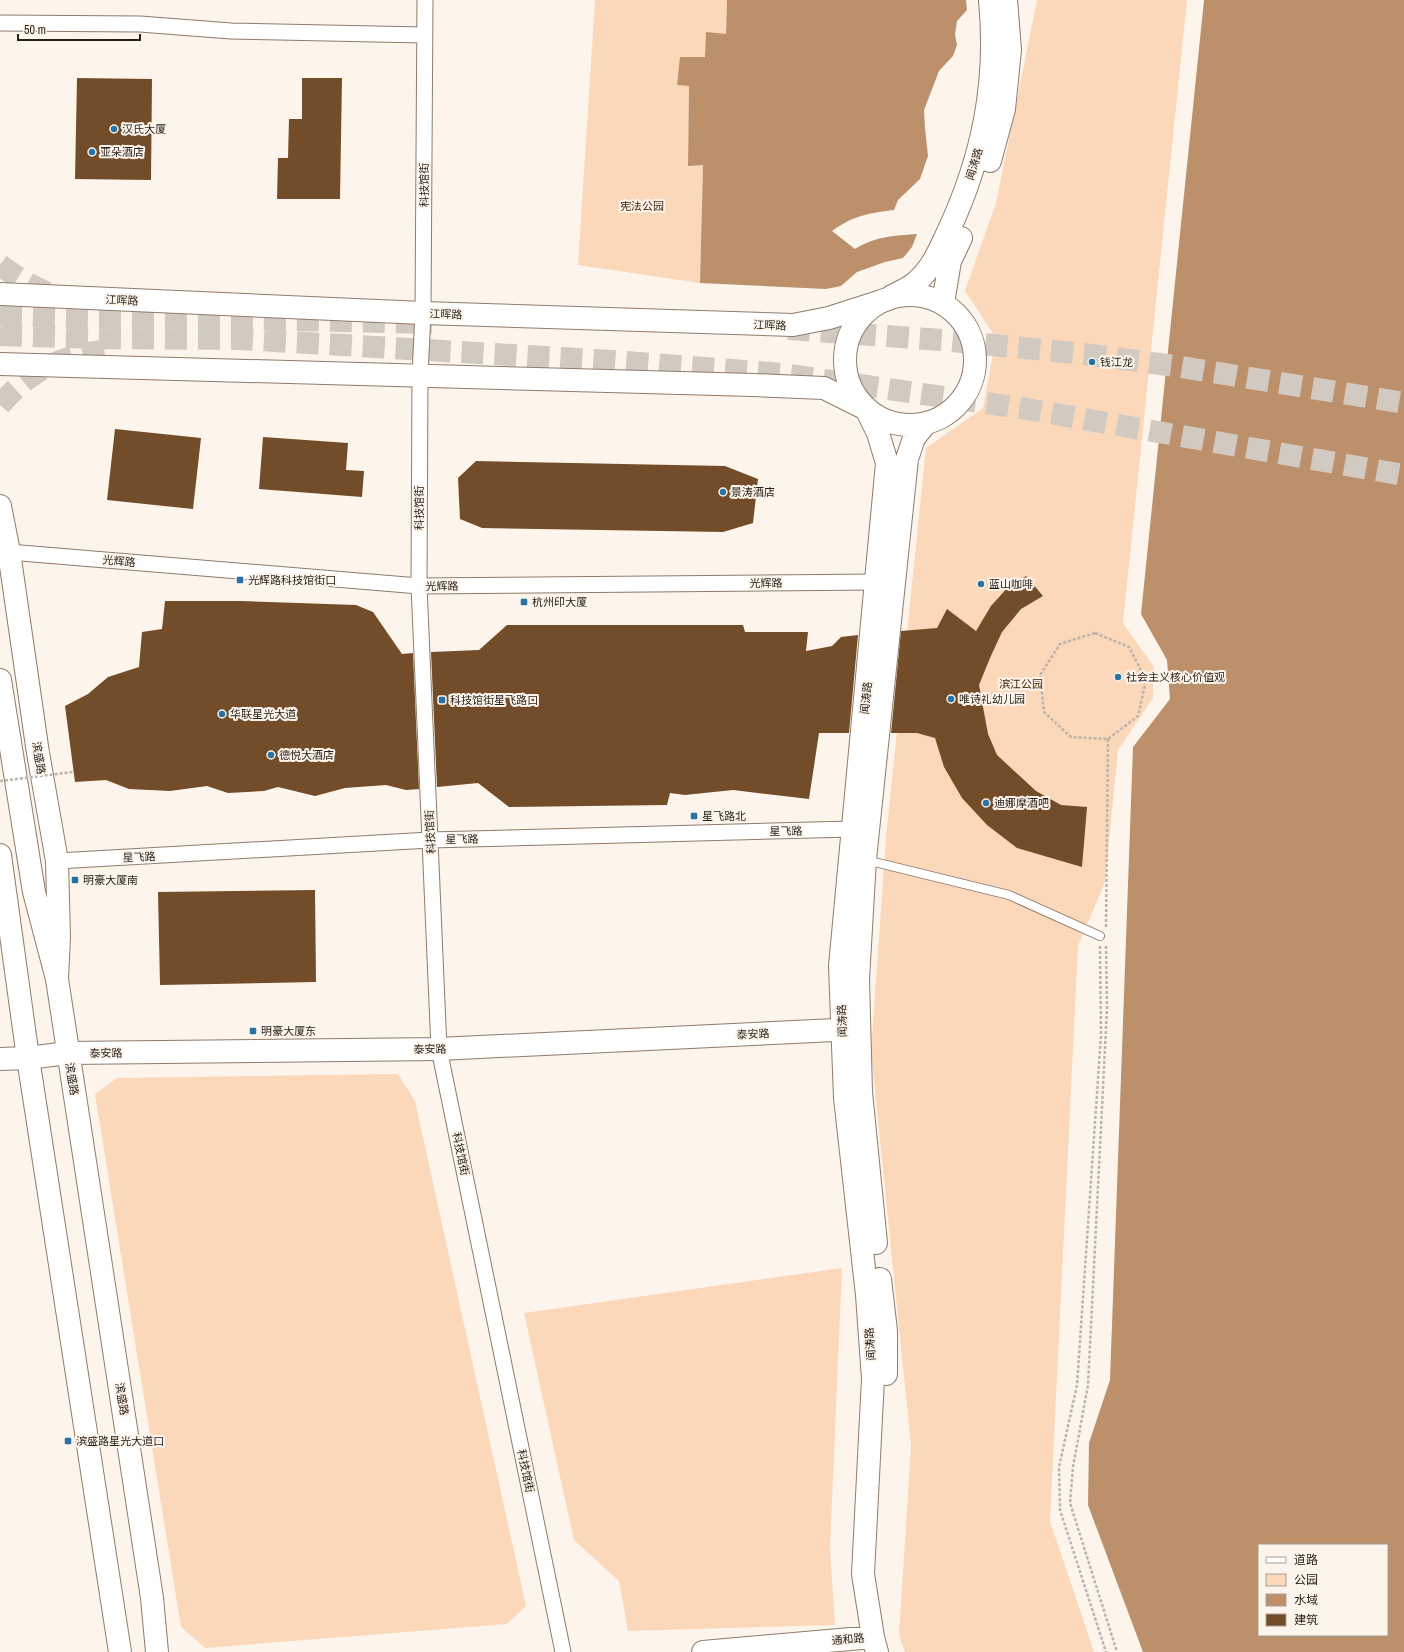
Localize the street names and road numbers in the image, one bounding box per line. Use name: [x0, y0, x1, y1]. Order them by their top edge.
street label: 闻涛路: [962, 146, 986, 182]
street label: 科技馆街: [417, 163, 431, 207]
street label: 江晖路: [105, 292, 139, 308]
street label: 江晖路: [429, 306, 463, 322]
street label: 江晖路: [753, 317, 787, 333]
street label: 科技馆街: [412, 486, 426, 530]
street label: 光辉路: [102, 553, 136, 569]
street label: 光辉路: [749, 576, 783, 590]
street label: 光辉路: [425, 579, 459, 593]
street label: 闻涛路: [857, 681, 875, 715]
street label: 滨盛路: [30, 741, 48, 775]
street label: 科技馆街: [422, 810, 438, 854]
street label: 星飞路: [769, 824, 803, 838]
street label: 星飞路: [445, 832, 479, 846]
street label: 星飞路: [122, 849, 156, 865]
street label: 闻涛路: [834, 1004, 850, 1038]
street label: 泰安路: [736, 1026, 770, 1042]
street label: 泰安路: [413, 1042, 447, 1056]
street label: 泰安路: [89, 1046, 123, 1060]
street label: 滨盛路: [63, 1062, 81, 1096]
street label: 科技馆街: [450, 1131, 472, 1177]
street label: 闻涛路: [862, 1327, 878, 1361]
street label: 滨盛路: [113, 1382, 131, 1416]
street label: 科技馆街: [515, 1448, 537, 1494]
street label: 通和路: [831, 1631, 865, 1647]

